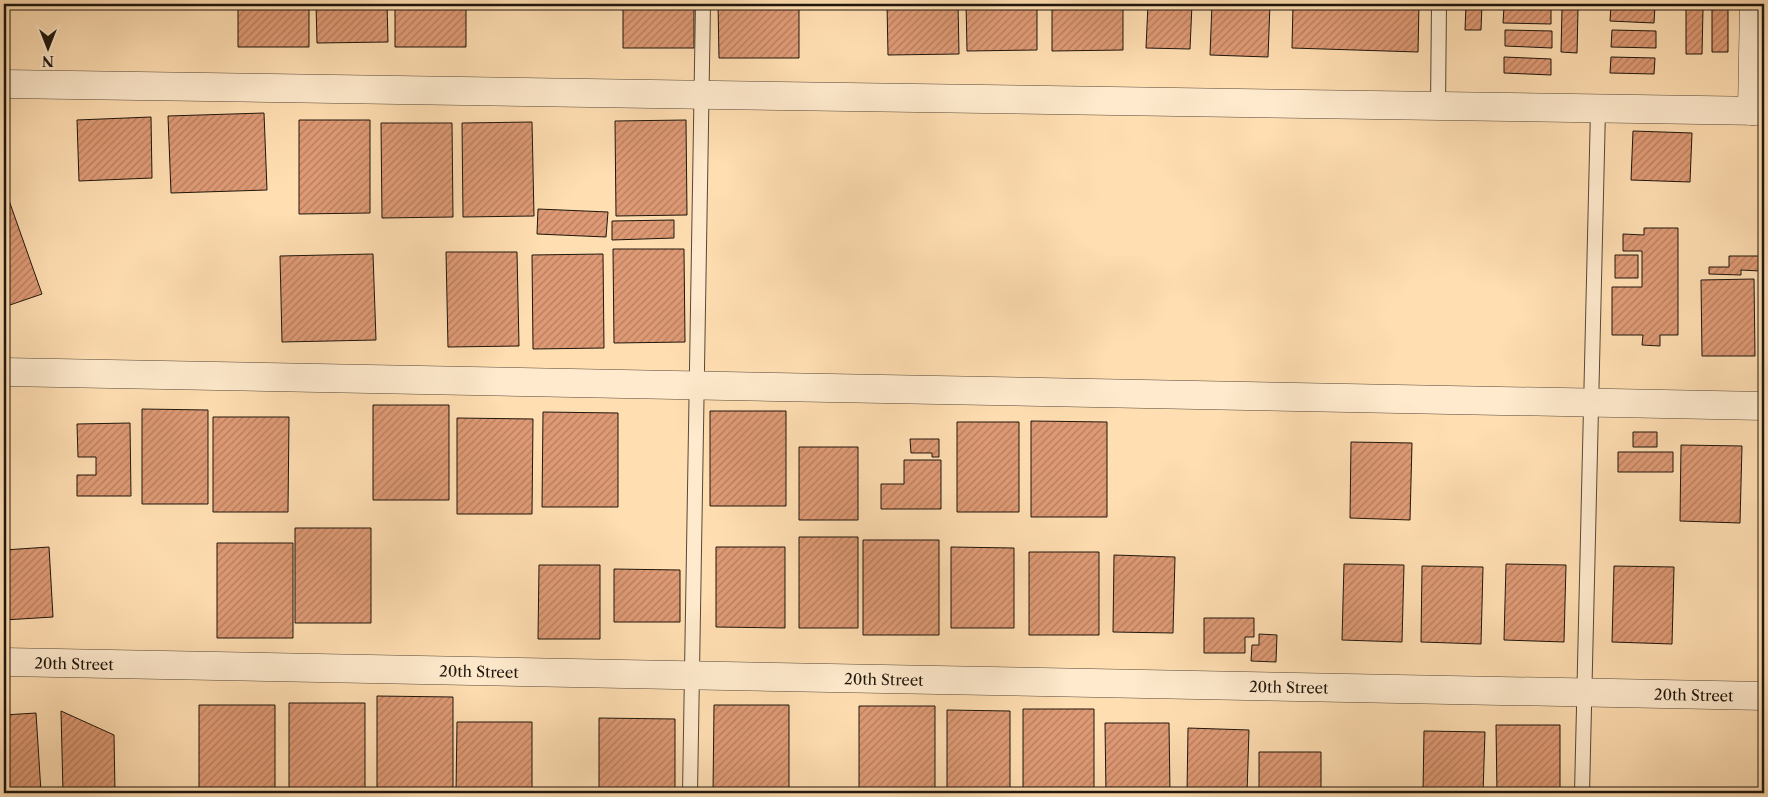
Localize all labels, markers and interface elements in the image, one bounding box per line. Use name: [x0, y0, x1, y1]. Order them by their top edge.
north arrow: [22, 22, 72, 72]
text: N: [42, 52, 54, 70]
street label: 20th Street: [34, 653, 115, 674]
street label: 20th Street: [439, 661, 519, 681]
street label: 20th Street: [844, 669, 924, 689]
street label: 20th Street: [1249, 677, 1329, 697]
street label: 20th Street: [1654, 684, 1734, 705]

